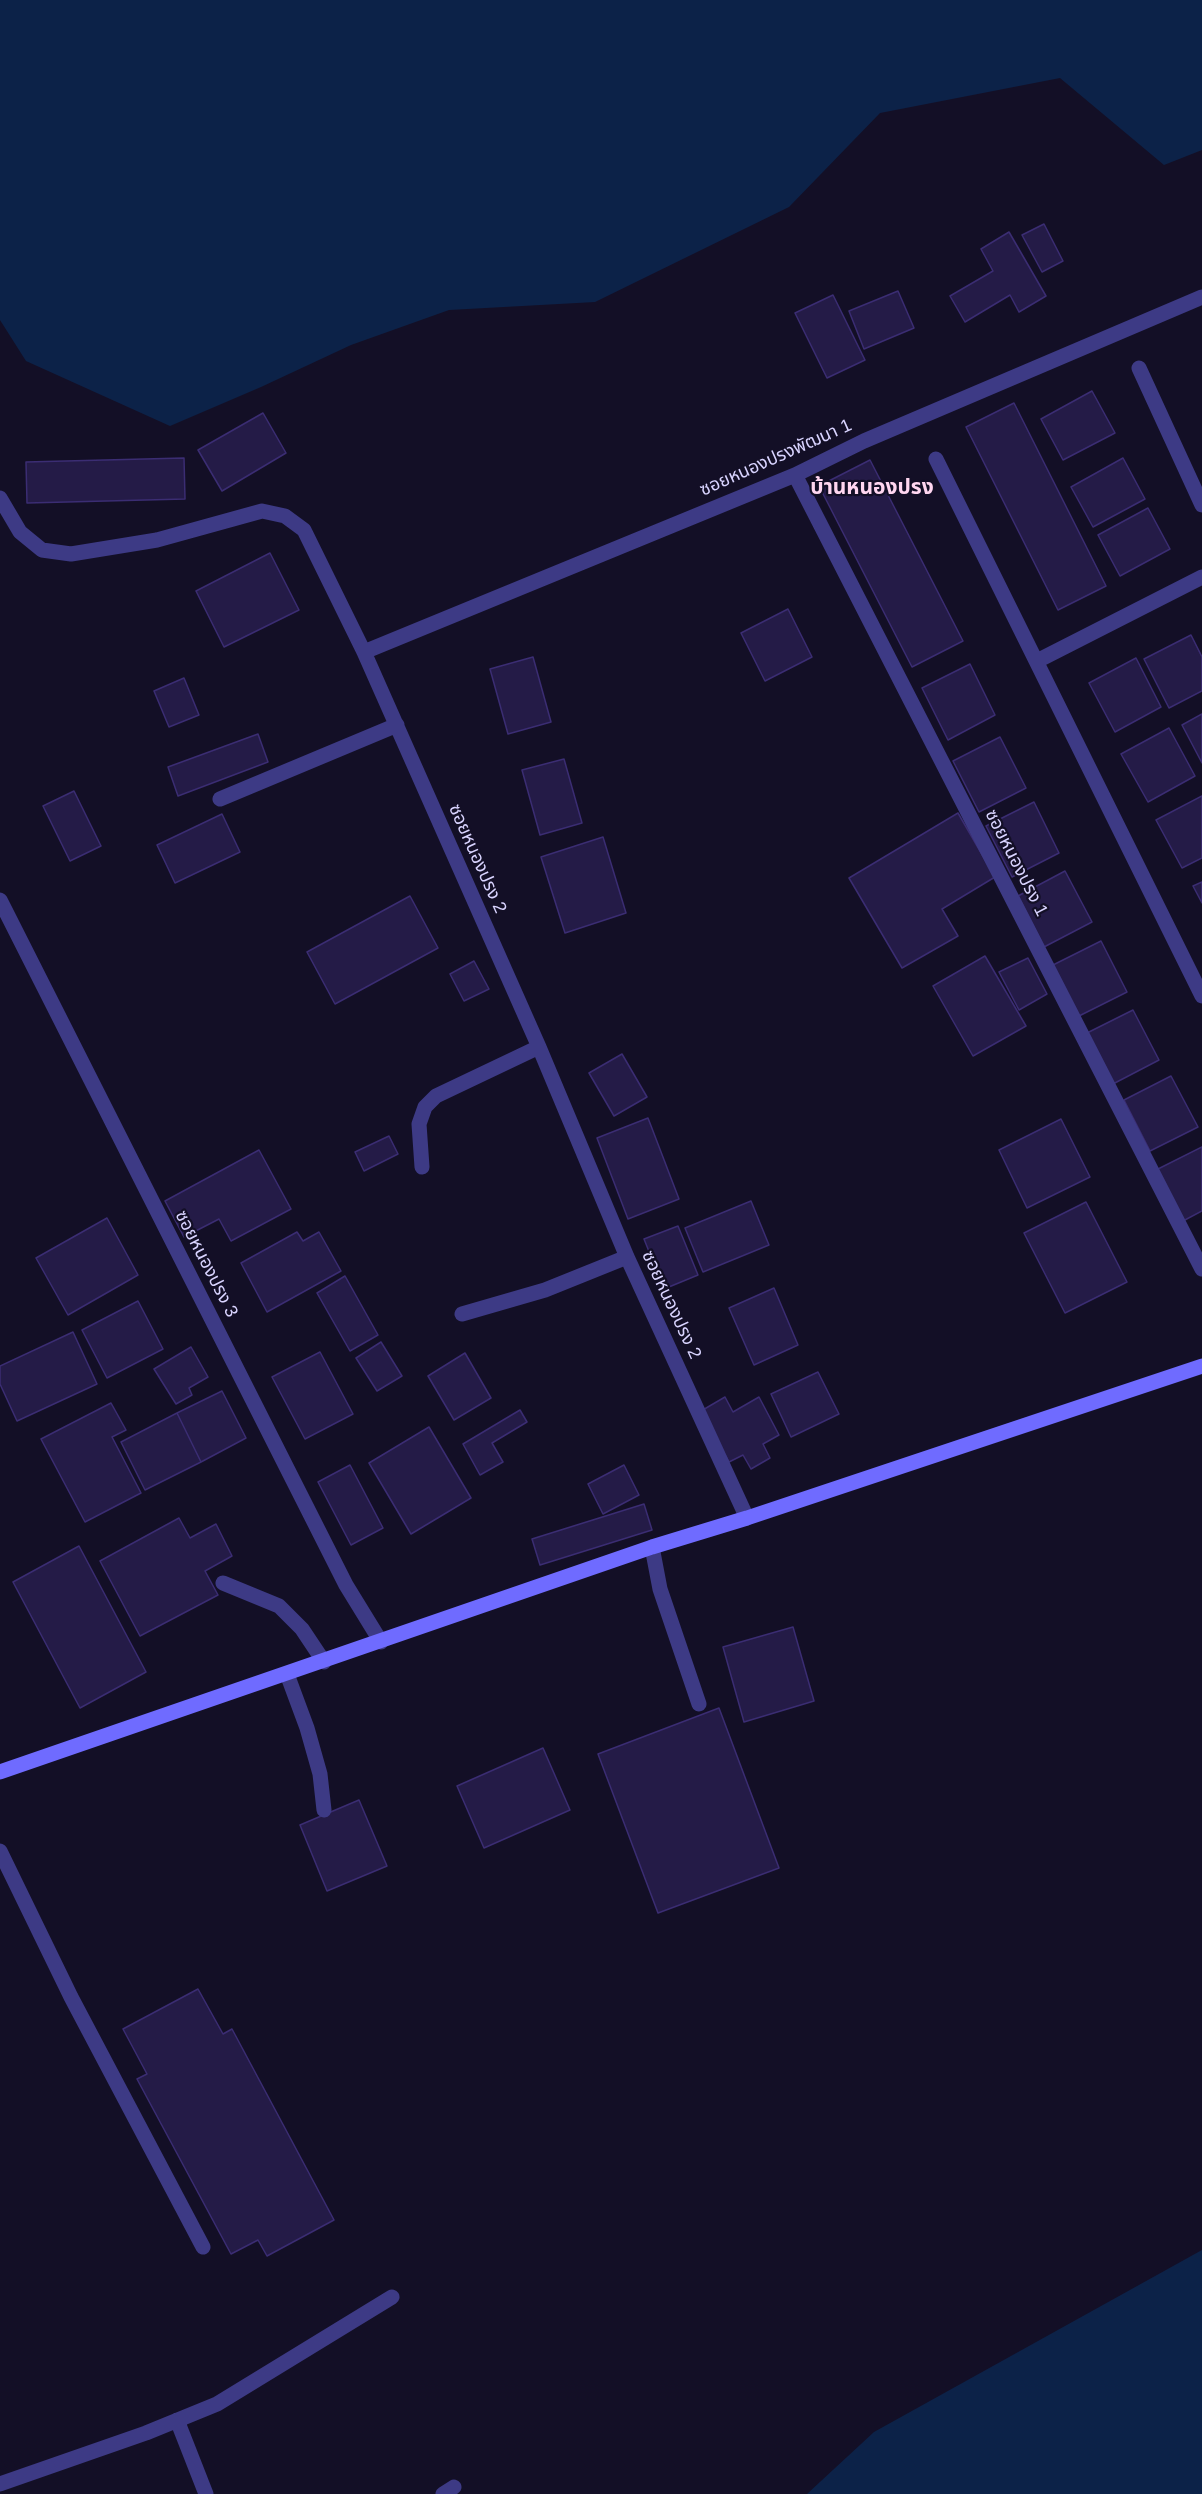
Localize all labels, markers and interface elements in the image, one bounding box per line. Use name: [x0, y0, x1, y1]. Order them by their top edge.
street label: ซอยหนองปรงพัฒนา 1: [697, 415, 855, 501]
district label: บ้านหนองปรง: [810, 475, 934, 501]
street label: ซอยหนองปรง 2: [443, 801, 511, 917]
street label: ซอยหนองปรง 1: [980, 806, 1052, 920]
street label: ซอยหนองปรง 3: [170, 1207, 242, 1321]
street label: ซอยหนองปรง 2: [636, 1247, 706, 1363]

